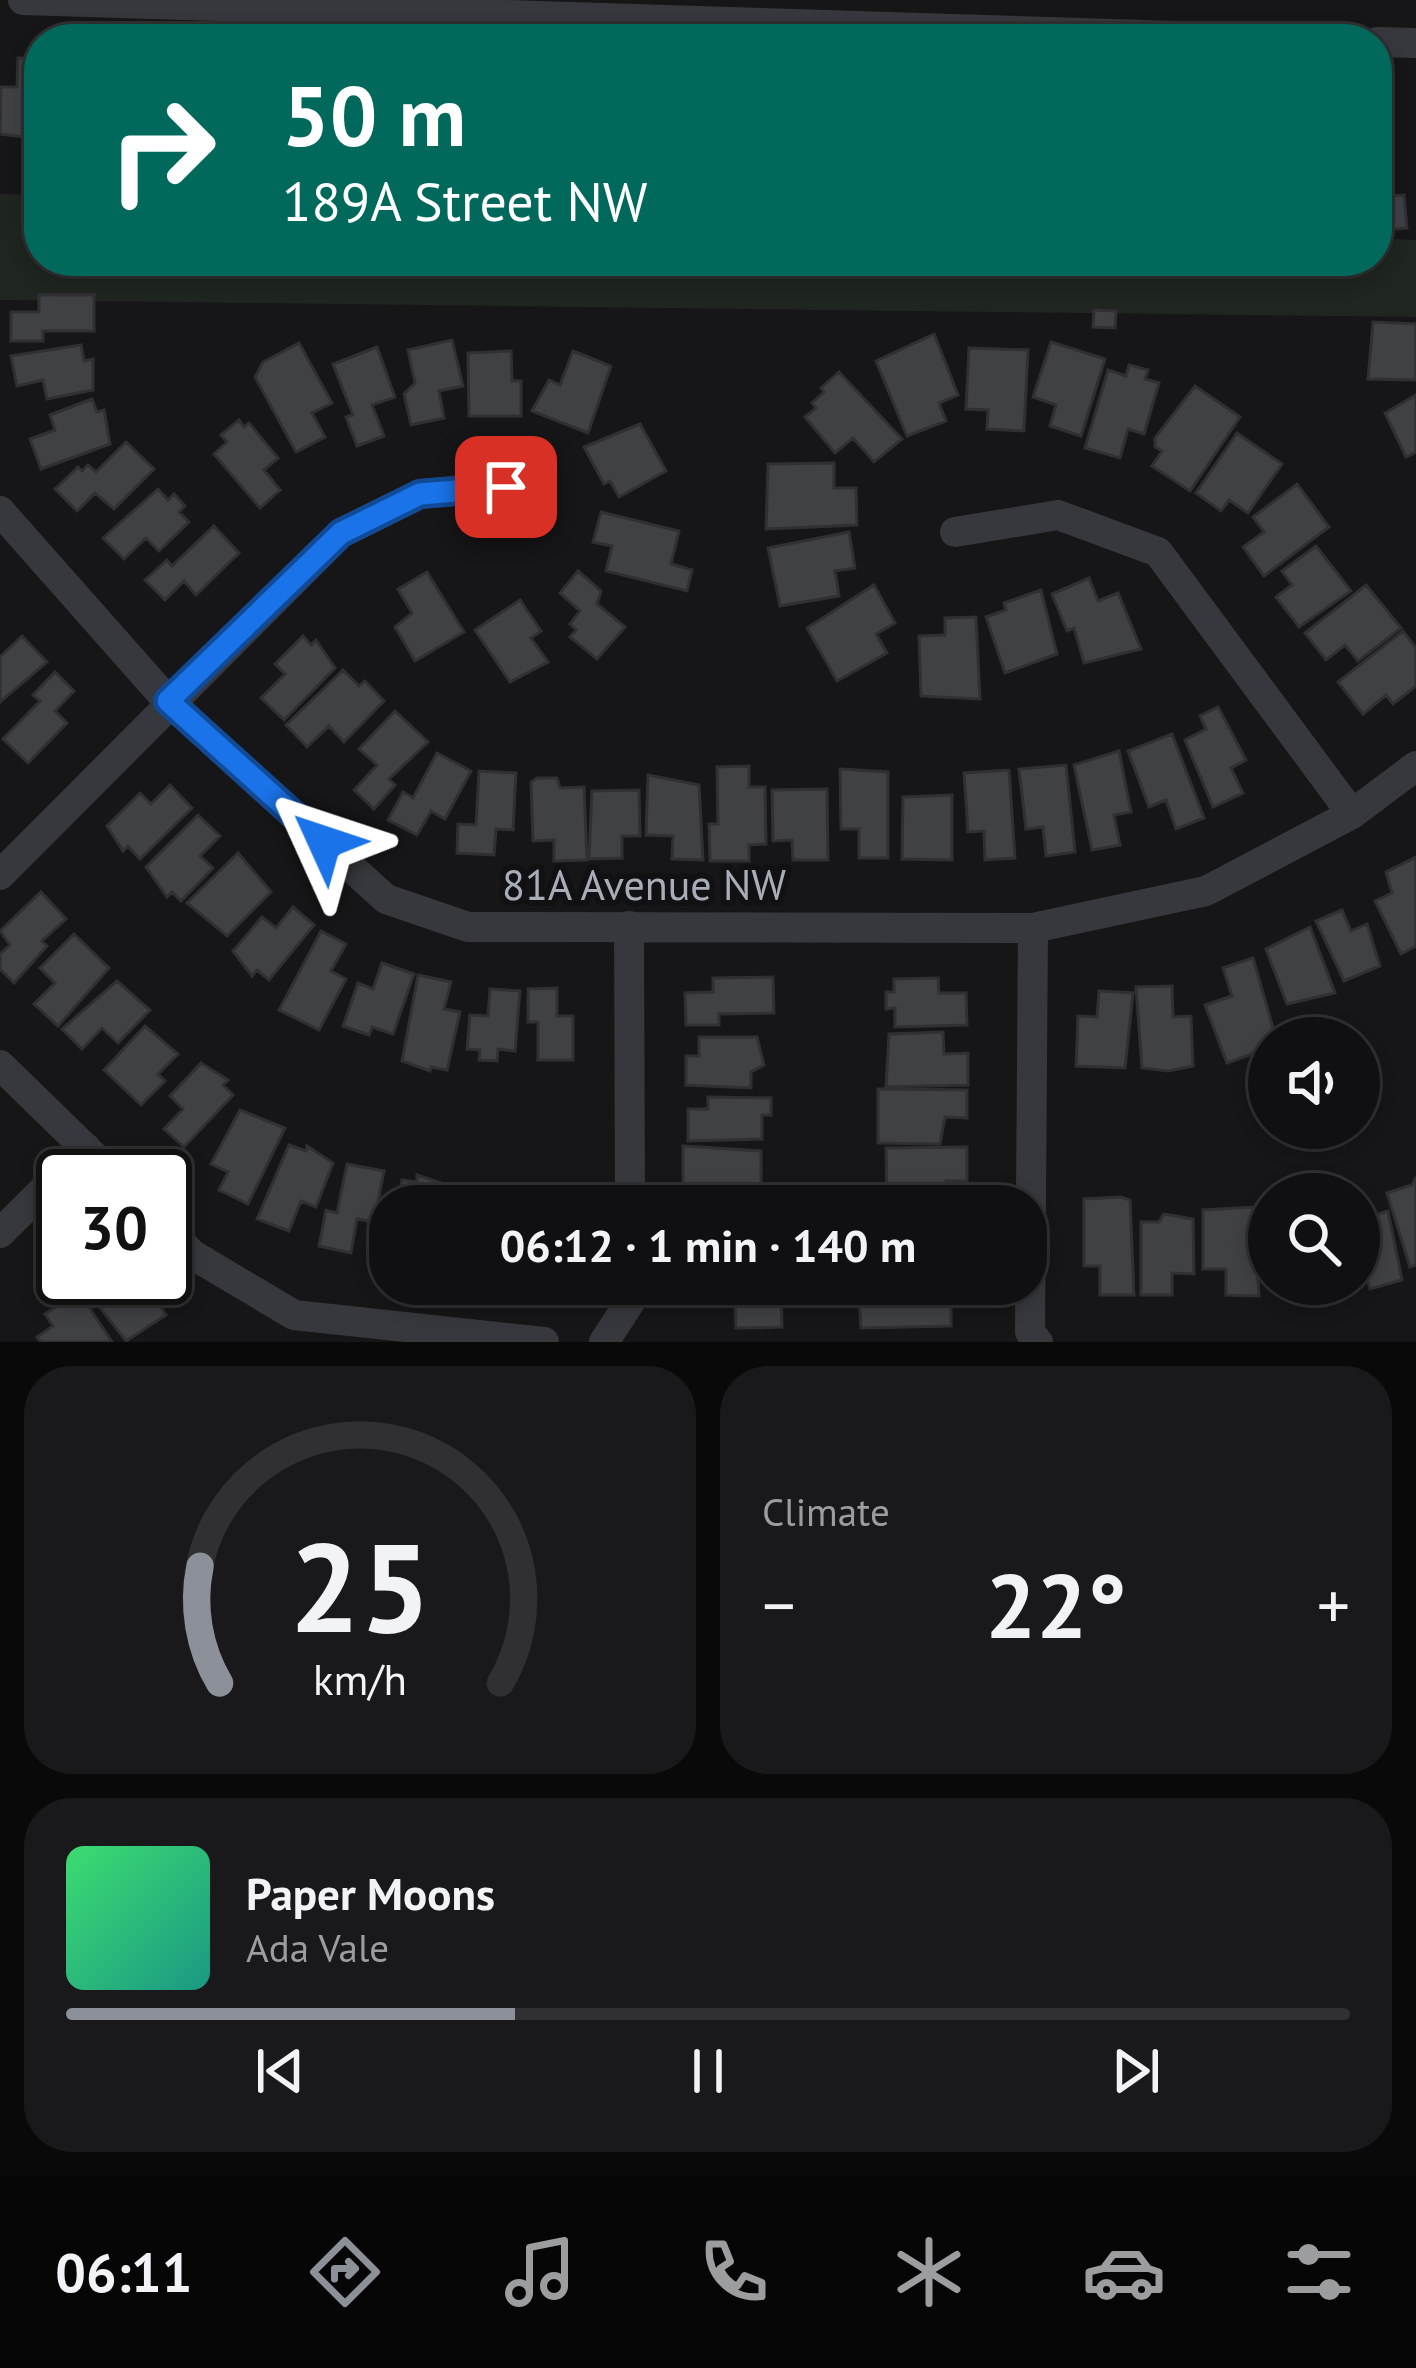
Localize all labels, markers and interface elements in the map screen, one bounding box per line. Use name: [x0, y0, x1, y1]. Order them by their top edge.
text: 50 m: [282, 60, 466, 169]
icon: right: [84, 72, 240, 228]
text: 189A Street NW: [282, 166, 647, 236]
pin: [455, 436, 557, 538]
icon: arrive: [473, 454, 539, 520]
position arrow: [261, 779, 387, 905]
street label: 81A Avenue NW: [502, 857, 786, 912]
map controls: [1248, 1017, 1380, 1305]
button: sound: [1248, 1017, 1380, 1149]
speed limit sign: 30: [36, 1149, 192, 1305]
button: search: [1248, 1173, 1380, 1305]
text: 06:12 · 1 min · 140 m: [500, 1216, 916, 1274]
text: Climate: [762, 1486, 890, 1537]
text: 25: [289, 1505, 431, 1666]
text: 22°: [985, 1546, 1127, 1663]
text: −: [762, 1562, 795, 1647]
text: +: [1317, 1562, 1350, 1647]
text: km/h: [313, 1651, 407, 1707]
text: Paper Moons: [246, 1864, 495, 1922]
text: Ada Vale: [246, 1922, 389, 1973]
icon: previous: [247, 2038, 313, 2104]
icon: pause: [675, 2038, 741, 2104]
icon: next: [1103, 2038, 1169, 2104]
icon: directions: [303, 2230, 387, 2314]
icon: music: [498, 2230, 582, 2314]
icon: phone: [692, 2230, 776, 2314]
icon: climate: [887, 2230, 971, 2314]
icon: car: [1082, 2230, 1166, 2314]
icon: filters: [1277, 2230, 1361, 2314]
text: 06:11: [55, 2237, 192, 2307]

